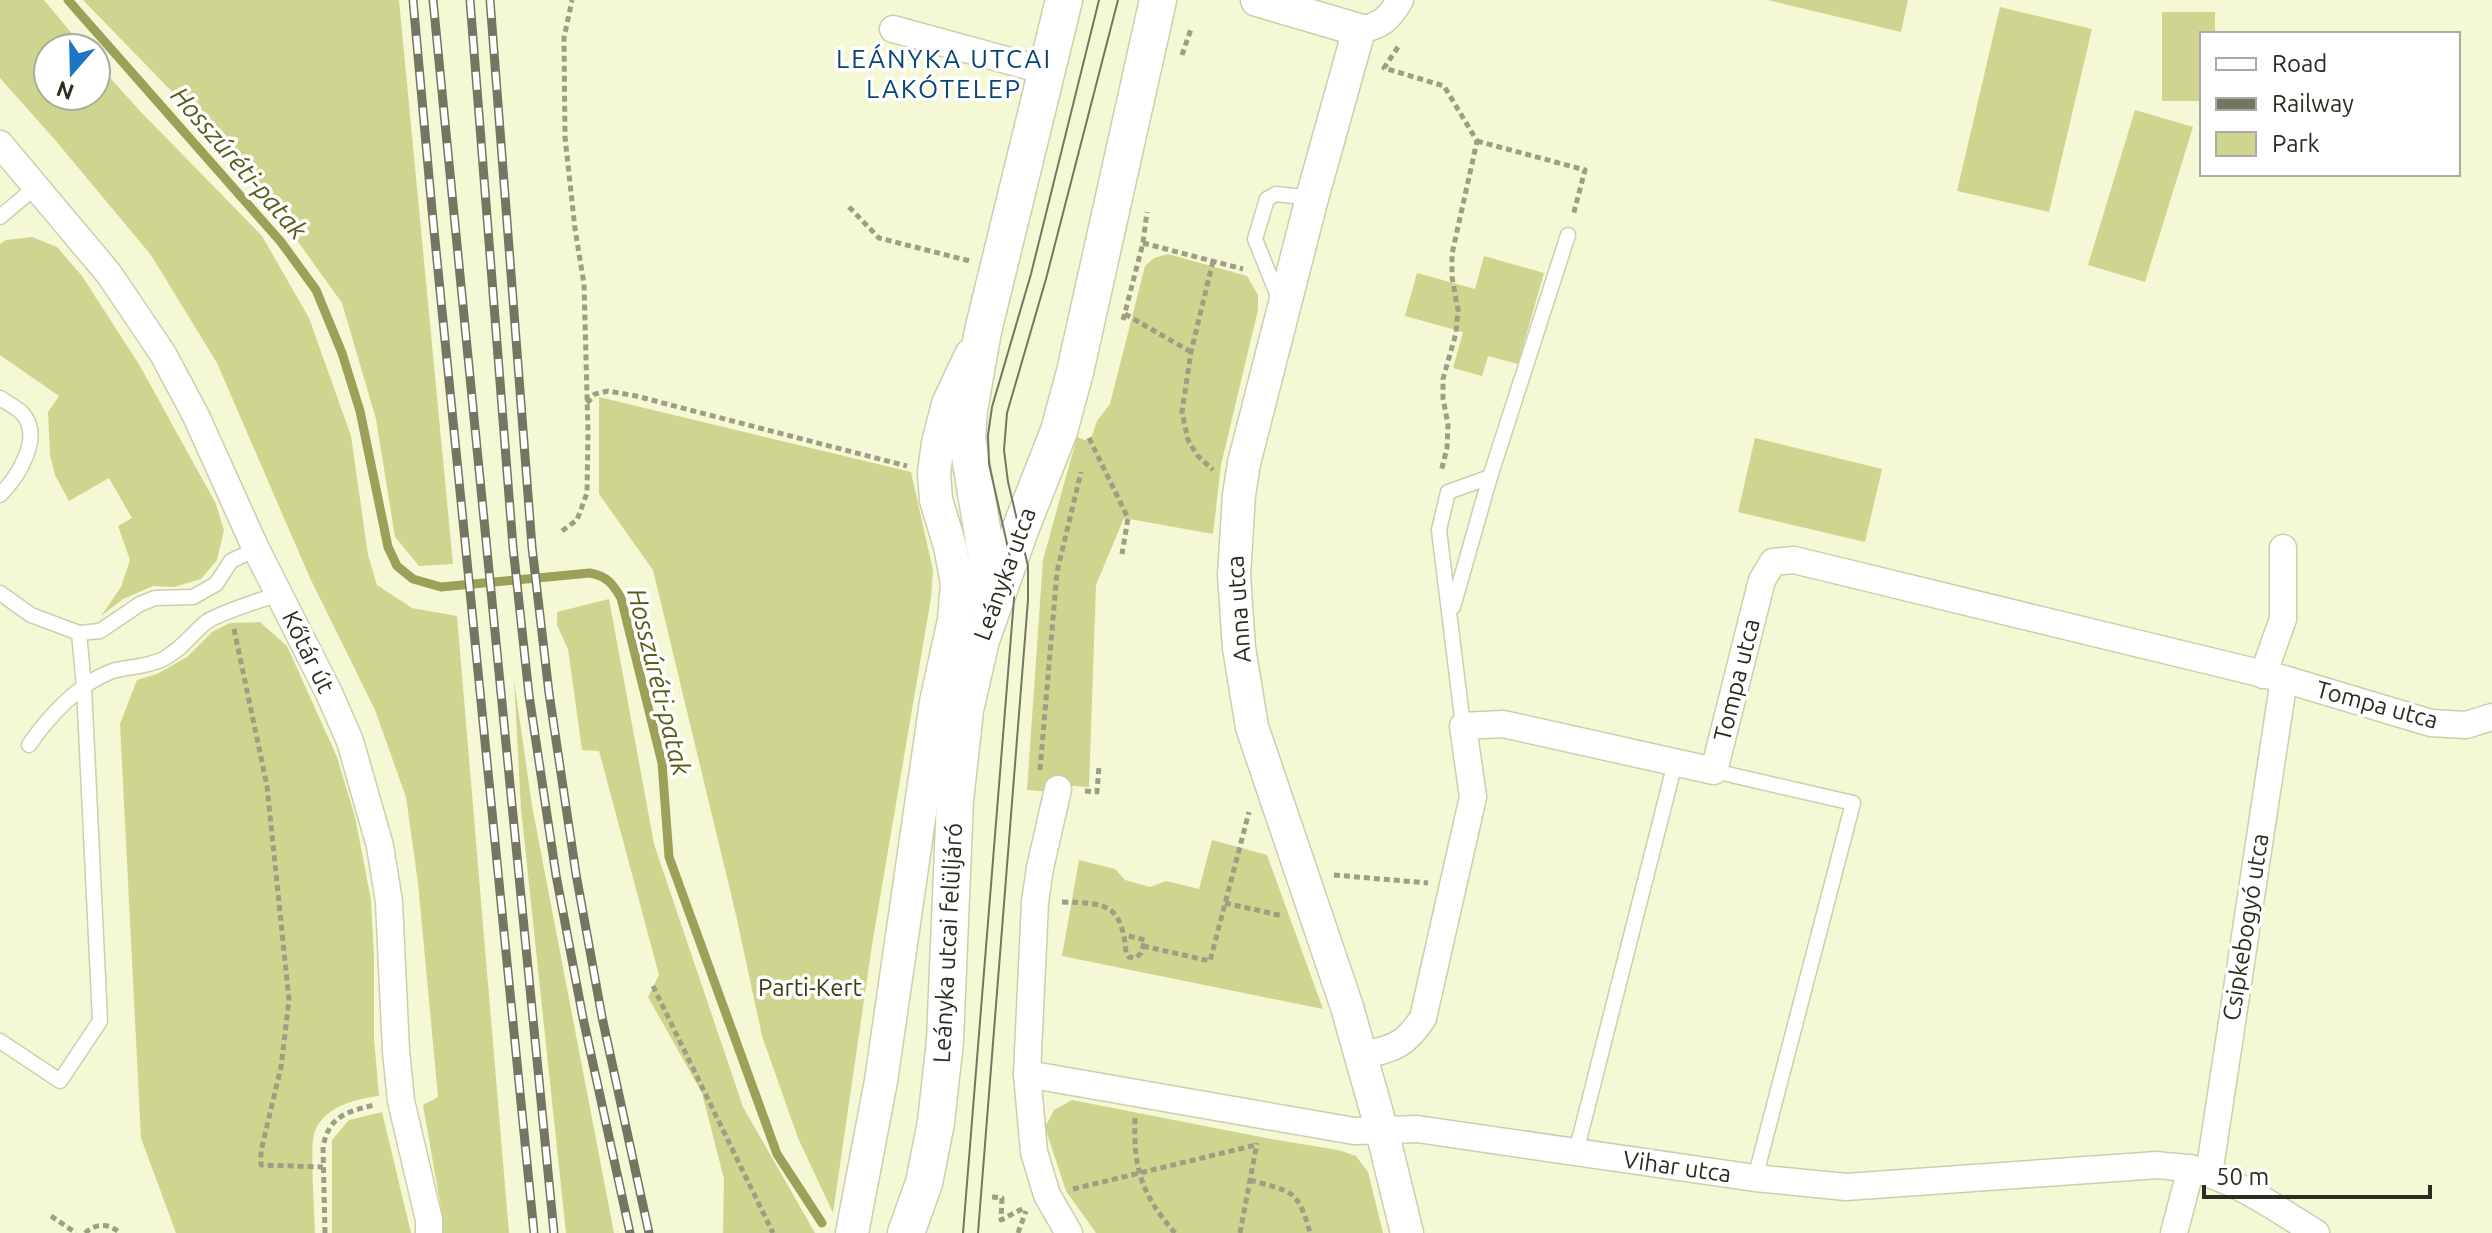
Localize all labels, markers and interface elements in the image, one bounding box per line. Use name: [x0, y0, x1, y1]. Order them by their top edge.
north arrow: [32, 32, 112, 112]
legend: [2200, 32, 2460, 176]
district label: LEÁNYKA UTCAI LAKÓTELEP: [836, 43, 1052, 103]
text: Road: [2272, 50, 2327, 77]
text: N: [53, 77, 77, 106]
water label: Hosszúréti-patak: [165, 81, 314, 245]
text: Railway: [2272, 90, 2354, 117]
text: Park: [2272, 130, 2320, 157]
street label: Leányka utca: [968, 504, 1041, 644]
street label: Anna utca: [1221, 555, 1256, 664]
water label: Hosszúréti-patak: [622, 585, 697, 779]
street label: Kőtár út: [277, 606, 340, 698]
street label: Tompa utca: [1708, 616, 1765, 744]
street label: Tompa utca: [2313, 675, 2441, 734]
street label: Leányka utcai felüljáró: [928, 822, 967, 1064]
street label: Csipkebogyó utca: [2217, 831, 2274, 1023]
park label: Parti-Kert: [758, 974, 862, 1001]
street label: Vihar utca: [1621, 1146, 1733, 1187]
scale bar: [2204, 1149, 2430, 1199]
text: 50 m: [2216, 1163, 2269, 1190]

